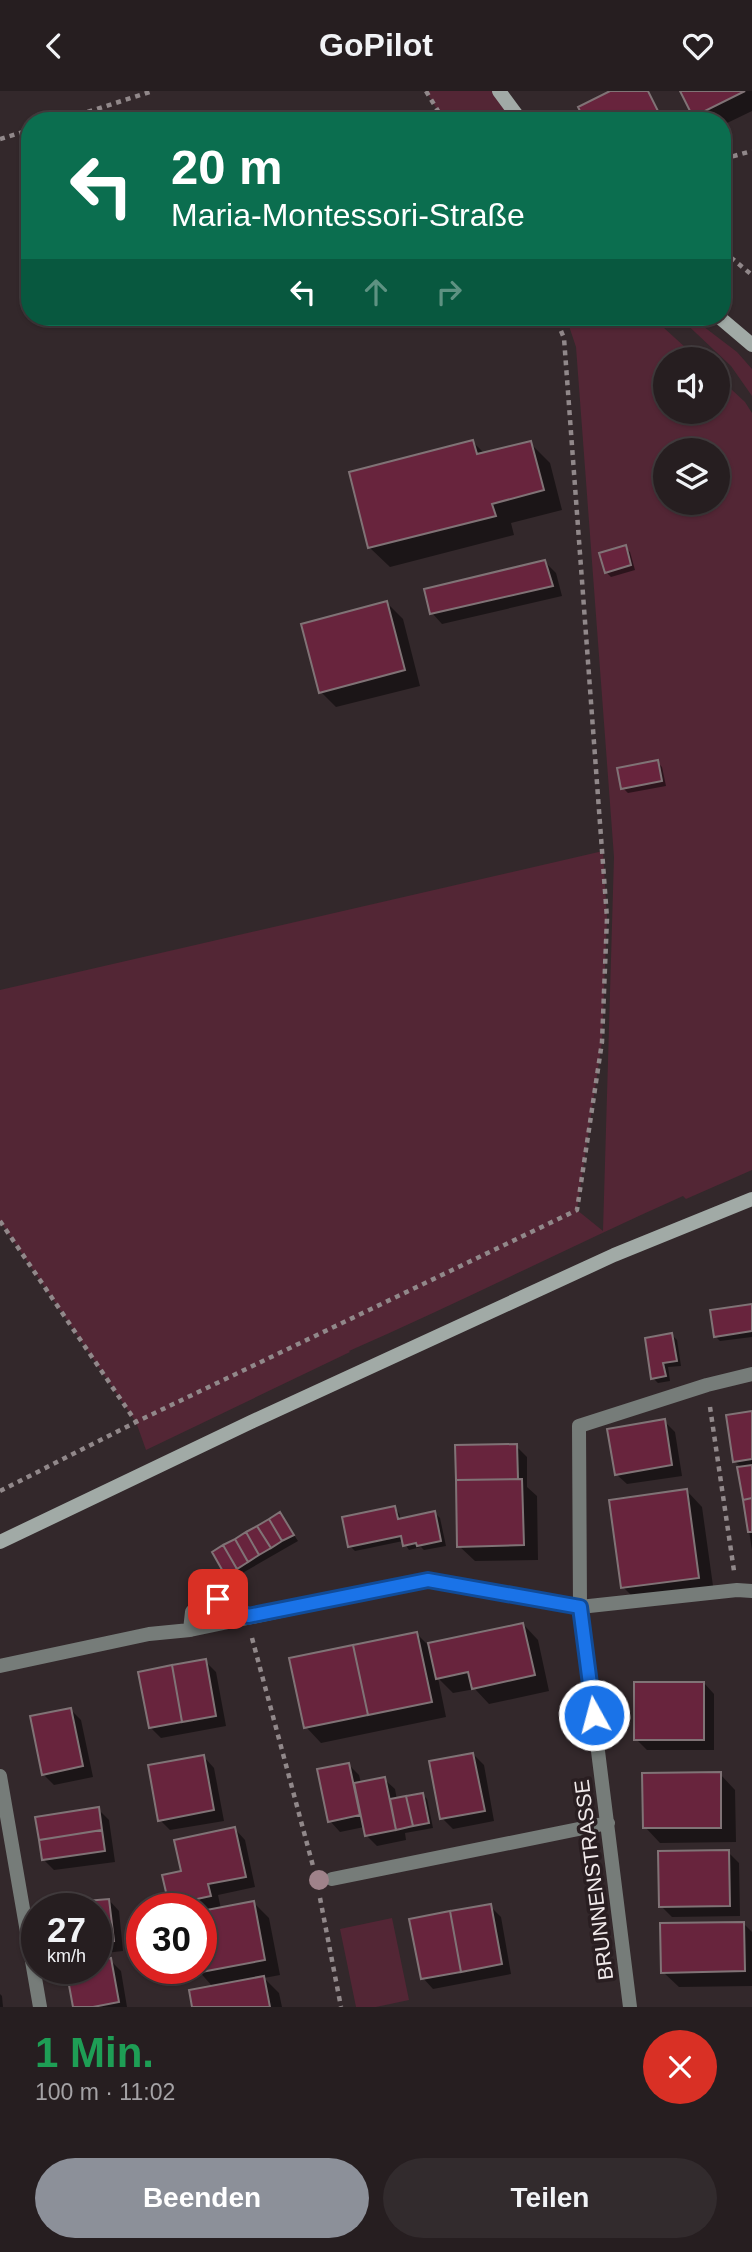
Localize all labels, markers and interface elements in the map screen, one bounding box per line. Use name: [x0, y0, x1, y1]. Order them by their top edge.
icon: back: [35, 27, 73, 65]
text: GoPilot: [319, 27, 433, 63]
icon: heart: [679, 27, 717, 65]
icon: left: [56, 140, 147, 231]
text: 20 m: [171, 140, 283, 194]
text: Maria-Montessori-Straße: [171, 197, 525, 233]
icon: left: [284, 273, 322, 311]
icon: ahead: [357, 273, 395, 311]
icon: right: [430, 273, 468, 311]
map controls: [653, 347, 730, 515]
button: sound: [653, 347, 730, 424]
button: layers: [653, 438, 730, 515]
pin: [188, 1569, 248, 1629]
icon: arrive: [199, 1580, 237, 1618]
position arrow: [557, 1678, 631, 1752]
street label: BRUNNENSTRASSE: [570, 1778, 617, 1982]
speed limit sign: 30: [126, 1893, 217, 1984]
text: 27: [47, 1910, 86, 1949]
text: km/h: [47, 1946, 86, 1966]
text: 1 Min.: [35, 2029, 154, 2076]
button: close: [643, 2030, 717, 2104]
text: 100 m · 11:02: [35, 2079, 175, 2105]
button: Beenden: [35, 2158, 369, 2238]
button: Teilen: [383, 2158, 717, 2238]

